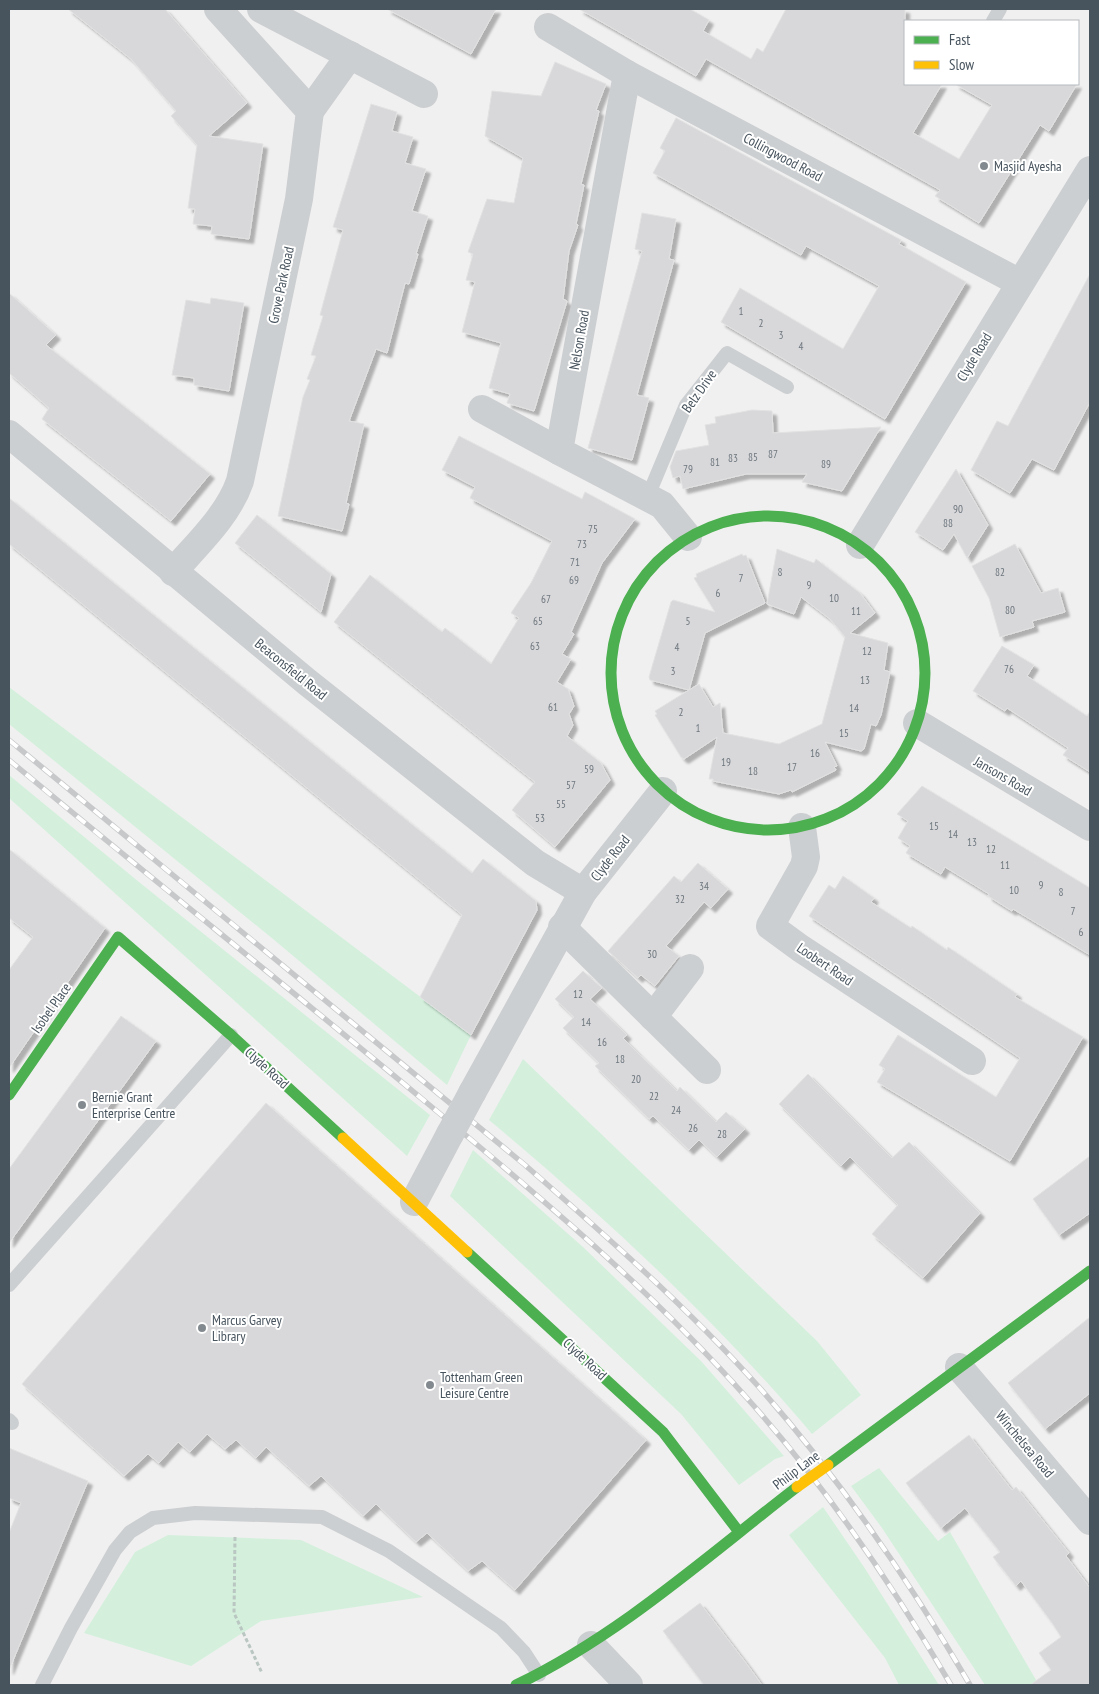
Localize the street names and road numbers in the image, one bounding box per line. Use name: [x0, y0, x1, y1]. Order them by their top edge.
street label: Collingwood Road: [740, 129, 826, 185]
street label: Grove Park Road: [264, 245, 298, 325]
street label: Nelson Road: [565, 309, 593, 371]
street label: Clyde Road: [952, 329, 996, 385]
street label: Belz Drive: [678, 366, 720, 416]
street label: Beaconsfield Road: [251, 634, 331, 704]
street label: Jansons Road: [970, 752, 1035, 800]
street label: Clyde Road: [586, 831, 634, 885]
street label: Loobert Road: [793, 939, 857, 989]
street label: Isobel Place: [27, 979, 75, 1037]
street label: Clyde Road: [241, 1043, 293, 1093]
street label: Clyde Road: [559, 1334, 611, 1384]
street label: Winchelsea Road: [992, 1407, 1058, 1481]
street label: Philip Lane: [769, 1446, 823, 1493]

